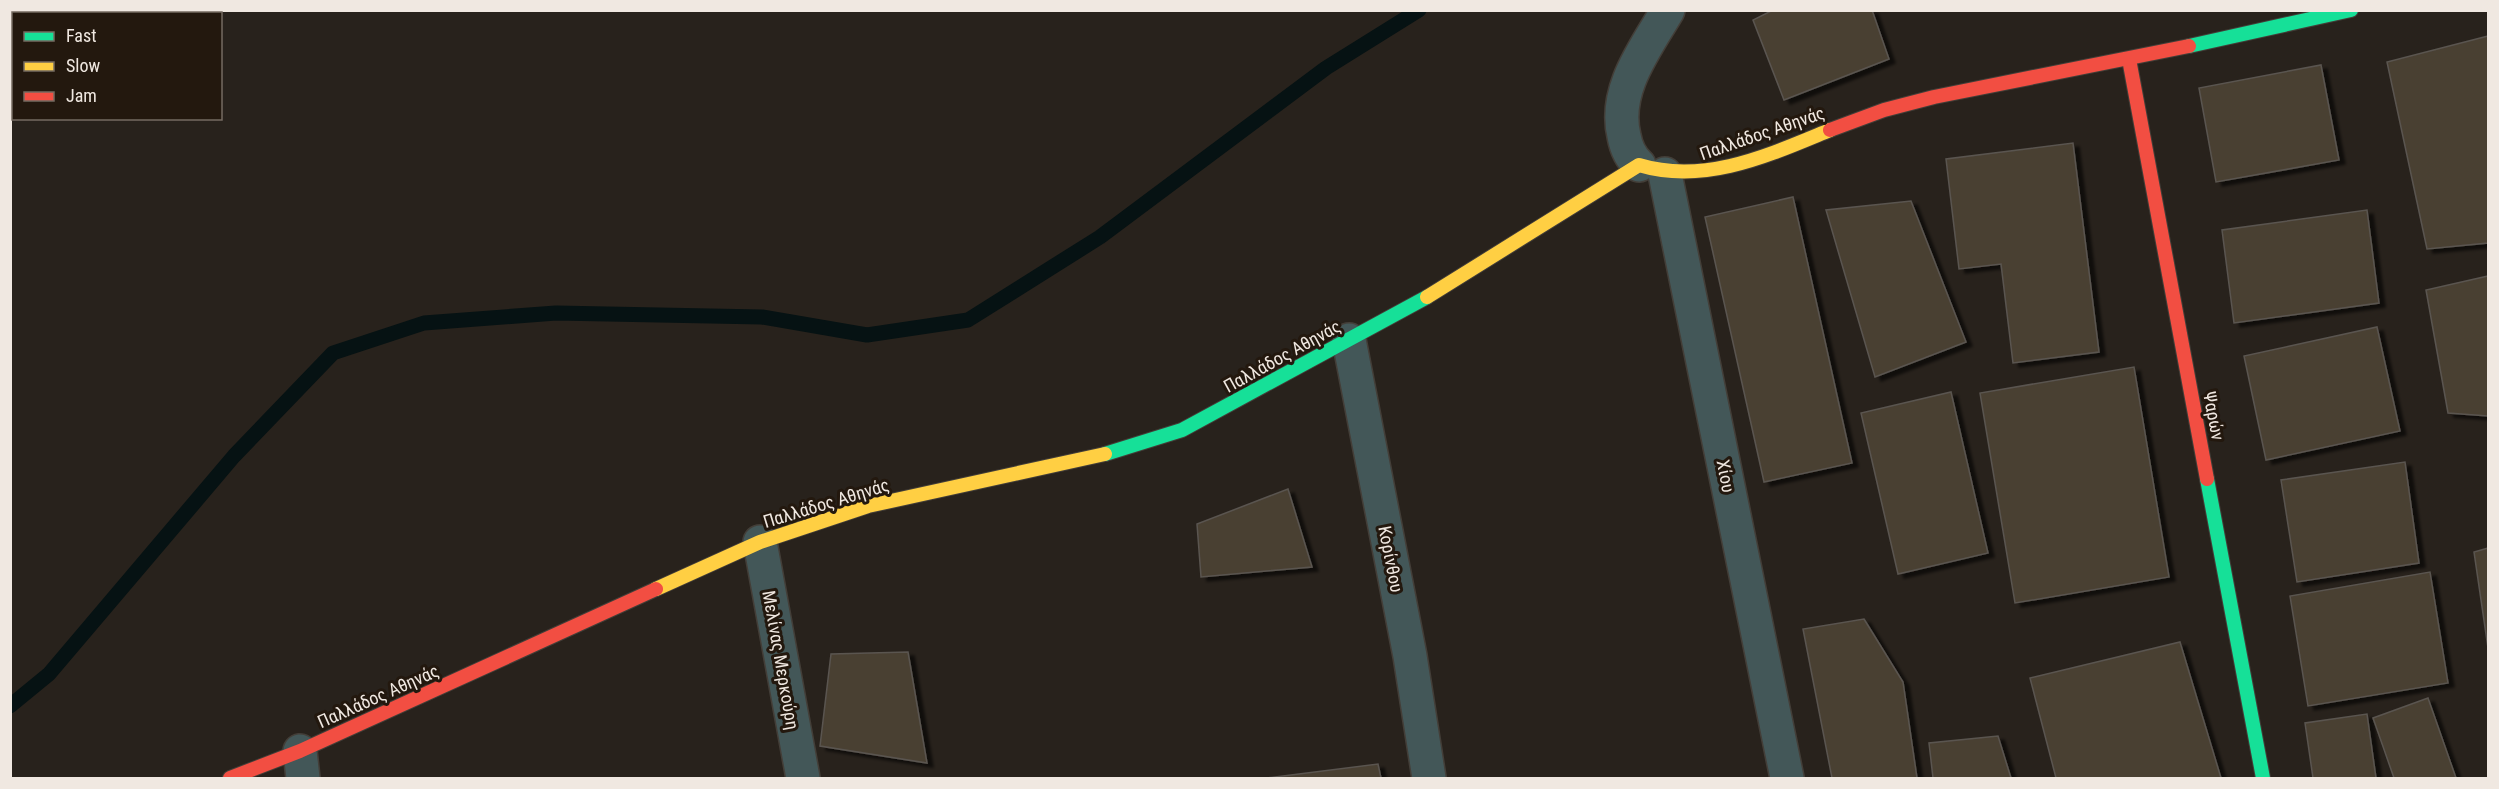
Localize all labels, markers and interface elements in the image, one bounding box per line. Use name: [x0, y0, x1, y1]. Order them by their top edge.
legend: [12, 12, 222, 120]
text: Fast: [66, 25, 97, 46]
text: Slow: [66, 55, 101, 76]
text: Jam: [66, 85, 97, 106]
street label: Παλλάδος Αθηνάς: [1697, 102, 1827, 164]
street label: Παλλάδος Αθηνάς: [1220, 315, 1344, 397]
street label: Ψαρών: [2199, 390, 2229, 442]
street label: Χίου: [1713, 458, 1739, 494]
street label: Παλλάδος Αθηνάς: [760, 474, 892, 532]
street label: Κορίνθου: [1374, 524, 1408, 594]
street label: Μελίνας Μερκούρη: [758, 589, 804, 731]
street label: Παλλάδος Αθηνάς: [314, 660, 442, 732]

